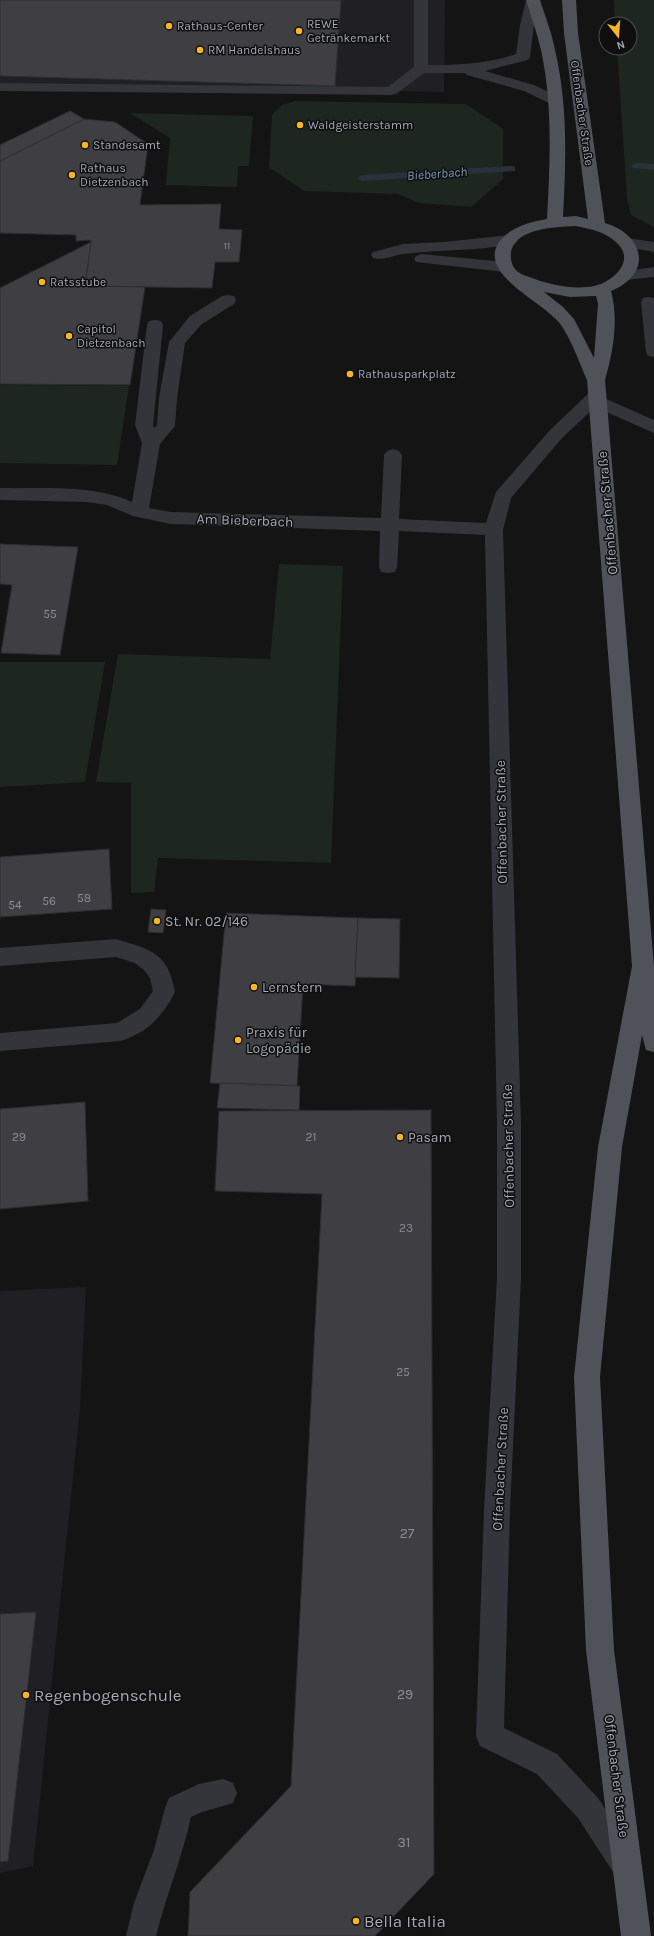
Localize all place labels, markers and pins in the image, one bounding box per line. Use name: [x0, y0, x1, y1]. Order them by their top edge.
place label: REWE Getränkemarkt: [307, 17, 390, 45]
place label: Rathaus-Center: [177, 19, 263, 33]
marker: Rathaus-Center: [164, 21, 174, 31]
marker: REWE Getränkemarkt: [294, 26, 304, 36]
place label: RM Handelshaus: [208, 43, 301, 57]
marker: RM Handelshaus: [195, 45, 205, 55]
place label: Waldgeisterstamm: [308, 118, 413, 132]
marker: Waldgeisterstamm: [295, 120, 305, 130]
place label: Standesamt: [93, 138, 161, 152]
marker: Standesamt: [80, 140, 90, 150]
place label: Rathaus Dietzenbach: [80, 161, 148, 189]
marker: Rathaus Dietzenbach: [67, 170, 77, 180]
place label: Ratsstube: [50, 275, 106, 289]
marker: Ratsstube: [37, 277, 47, 287]
place label: Capitol Dietzenbach: [77, 322, 145, 350]
marker: Capitol Dietzenbach: [64, 331, 74, 341]
place label: Rathausparkplatz: [358, 367, 456, 381]
marker: Rathausparkplatz: [345, 369, 355, 379]
place label: St. Nr. 02/146: [165, 913, 248, 930]
marker: St. Nr. 02/146: [152, 916, 162, 926]
place label: Lernstern: [262, 979, 323, 996]
marker: Lernstern: [249, 982, 259, 992]
place label: Praxis für Logopädie: [246, 1024, 311, 1057]
marker: Praxis für Logopädie: [233, 1035, 243, 1045]
place label: Pasam: [408, 1129, 452, 1146]
marker: Pasam: [395, 1132, 405, 1142]
place label: Regenbogenschule: [34, 1685, 181, 1705]
marker: Regenbogenschule: [21, 1690, 31, 1700]
place label: Bella Italia: [364, 1911, 446, 1931]
marker: Bella Italia: [351, 1916, 361, 1926]

